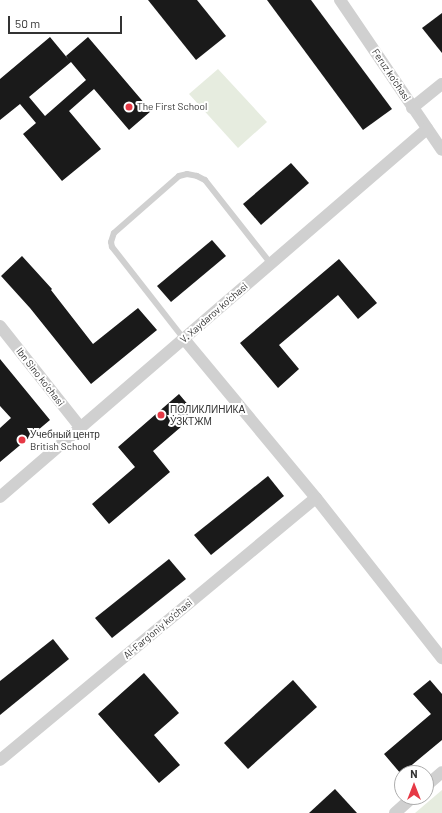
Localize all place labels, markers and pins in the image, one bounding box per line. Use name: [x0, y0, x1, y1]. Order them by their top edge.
place label: The First School: [137, 101, 207, 113]
marker: The First School: [124, 102, 134, 112]
place label: ПОЛИКЛИНИКА УЗКТЖМ: [170, 403, 245, 426]
marker: ПОЛИКЛИНИКА УЗКТЖМ: [155, 409, 167, 421]
place label: Учебный центр British School: [30, 428, 100, 452]
marker: Учебный центр British School: [17, 435, 27, 445]

